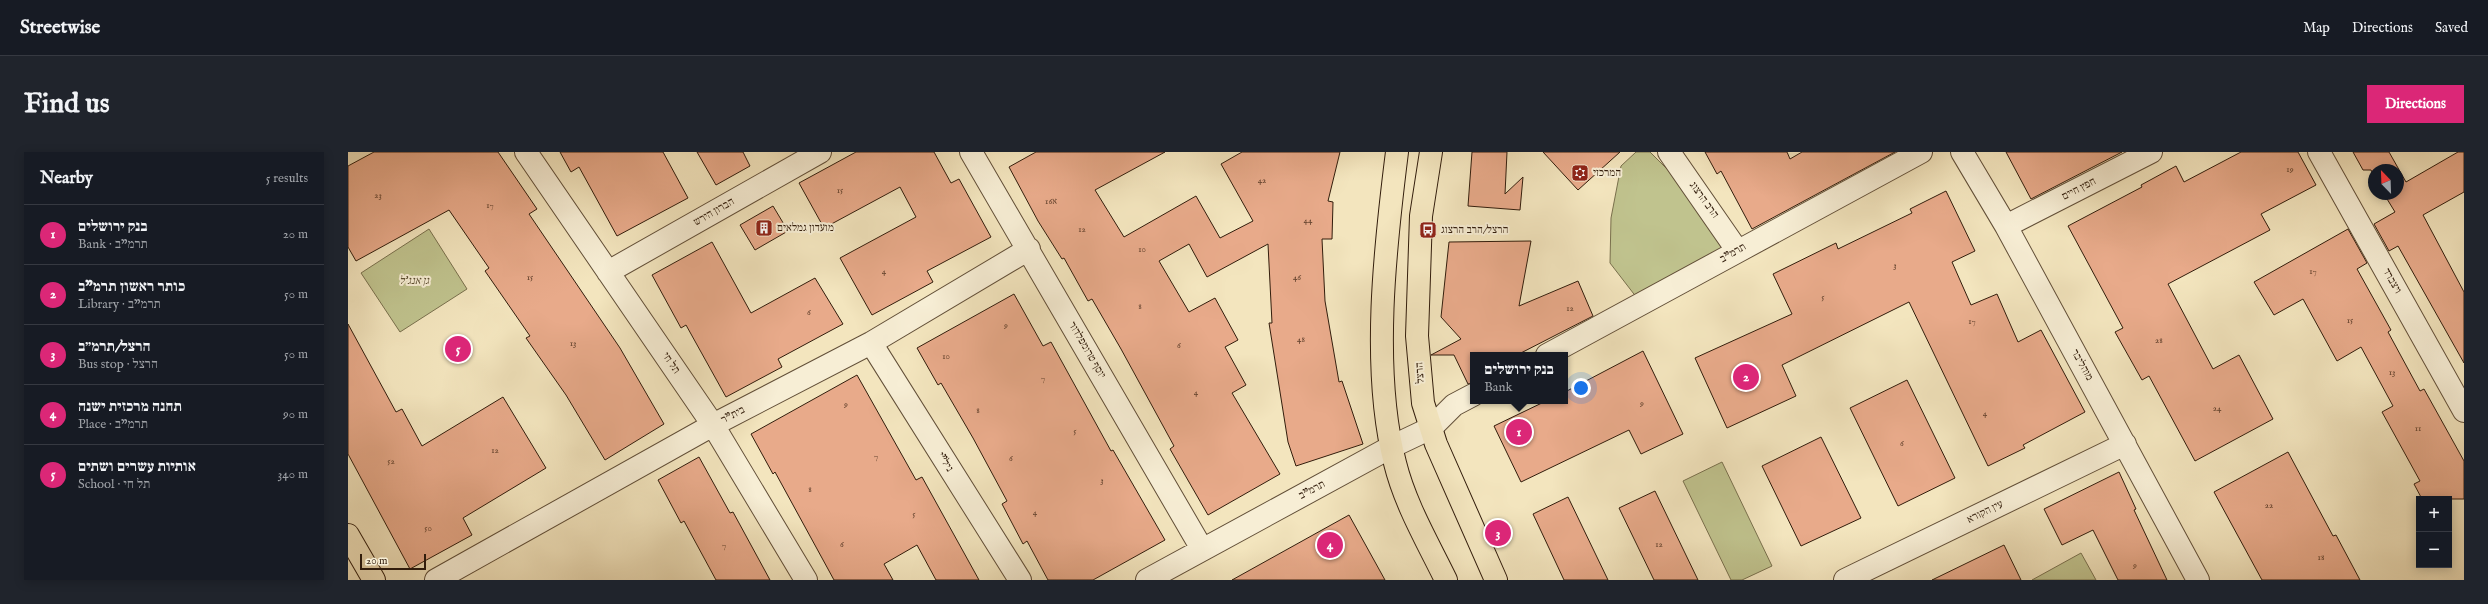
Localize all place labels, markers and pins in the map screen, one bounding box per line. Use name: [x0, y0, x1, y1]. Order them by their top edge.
synagogue icon: המרכזי: [1570, 163, 1590, 183]
place label: המרכזי: [1593, 166, 1621, 180]
building icon: מועדון גמלאים: [754, 218, 774, 238]
bus stop icon: הרצל/הרב הרצוג: [1418, 220, 1438, 240]
place label: מועדון גמלאים: [777, 221, 834, 235]
place label: הרצל/הרב הרצוג: [1441, 223, 1508, 237]
pin: 5: [445, 334, 471, 364]
pin: 2: [1733, 362, 1759, 392]
pin: 1: [1506, 417, 1532, 447]
pin: 3: [1485, 518, 1511, 548]
pin: 4: [1317, 530, 1343, 560]

